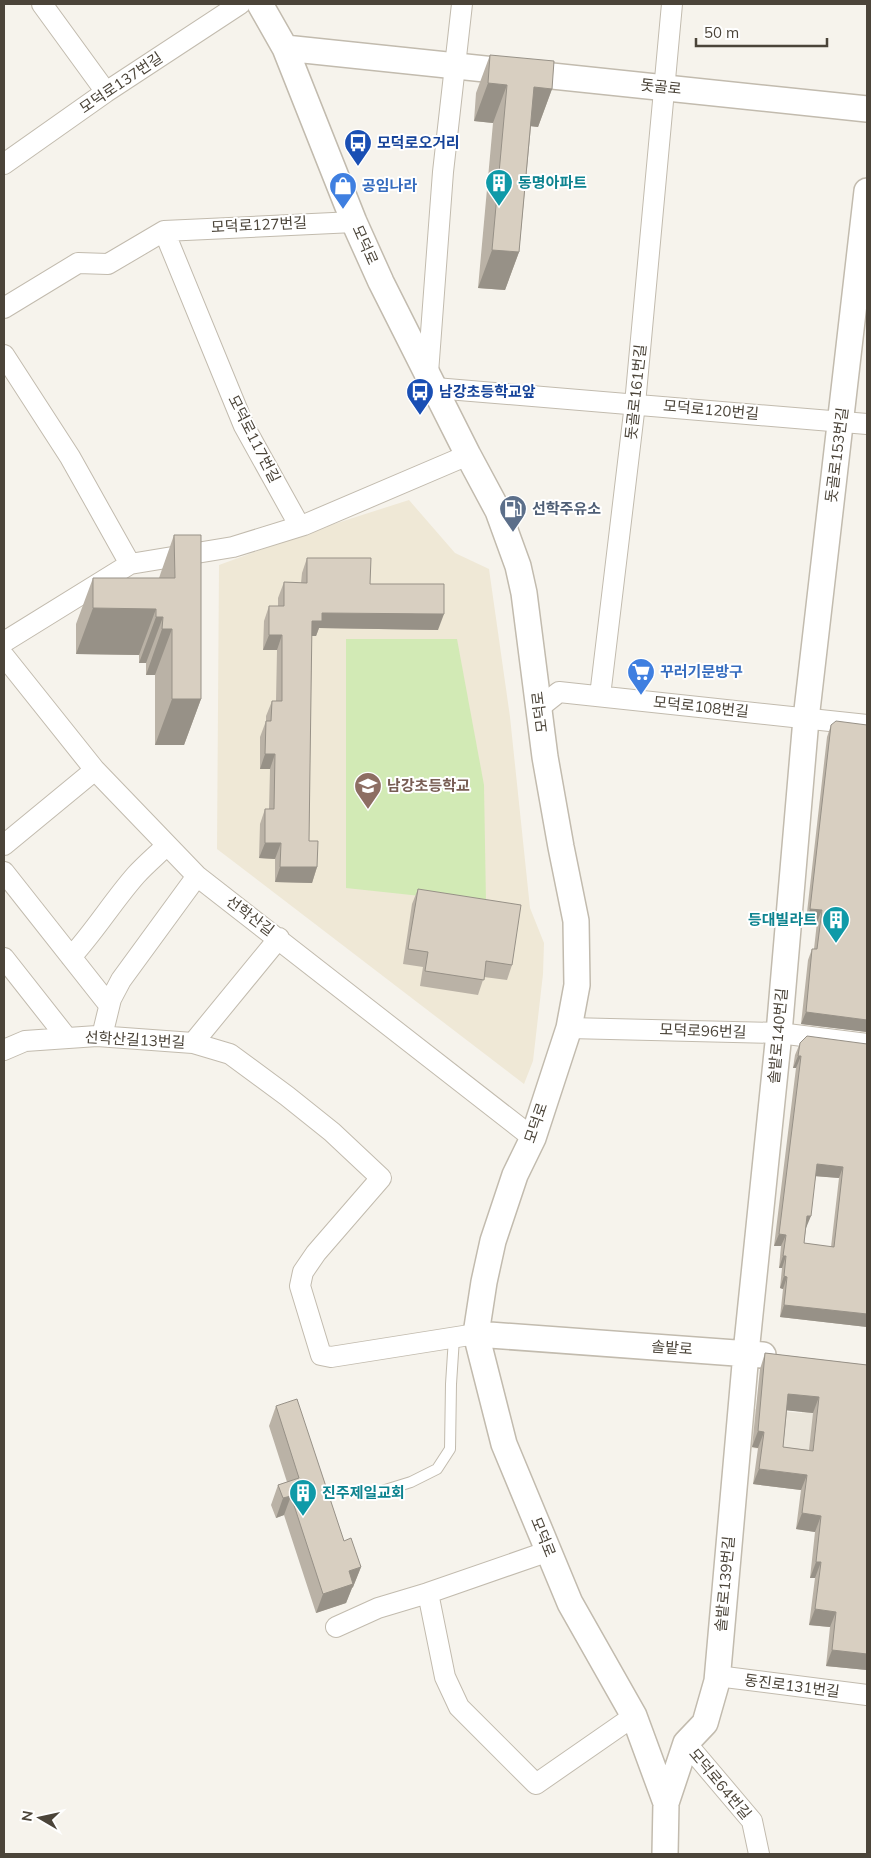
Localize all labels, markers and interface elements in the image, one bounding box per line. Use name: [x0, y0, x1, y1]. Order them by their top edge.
scale bar: [696, 15, 827, 47]
text: 50 m: [704, 23, 739, 42]
street label: 모덕로137번길: [76, 48, 166, 117]
street label: 돗골로: [639, 75, 683, 98]
bus stop icon: 모덕로오거리: [343, 128, 373, 167]
place label: 모덕로오거리: [377, 133, 460, 152]
building icon: 동명아파트: [484, 168, 514, 207]
shop icon: 공임나라: [328, 171, 358, 210]
place label: 동명아파트: [518, 173, 587, 192]
place label: 공임나라: [362, 176, 417, 195]
street label: 모덕로127번길: [211, 213, 307, 237]
street label: 모덕로: [348, 222, 383, 268]
street label: 돗골로161번길: [621, 343, 650, 441]
bus stop icon: 남강초등학교앞: [405, 377, 435, 416]
place label: 남강초등학교앞: [439, 382, 536, 401]
street label: 모덕로117번길: [224, 392, 285, 486]
street label: 모덕로120번길: [662, 396, 760, 423]
street label: 돗골로153번길: [821, 406, 852, 504]
fuel station icon: 선학주유소: [498, 494, 528, 533]
place label: 선학주유소: [532, 499, 601, 518]
supermarket icon: 꾸러기문방구: [626, 657, 656, 696]
place label: 꾸러기문방구: [660, 662, 743, 681]
street label: 모덕로: [528, 690, 551, 734]
street label: 모덕로108번길: [652, 692, 750, 721]
school or university icon: 남강초등학교: [353, 771, 383, 810]
place label: 남강초등학교: [387, 776, 470, 795]
street label: 선학산길: [223, 891, 278, 940]
building icon: 등대빌라트: [821, 905, 851, 944]
place label: 등대빌라트: [748, 910, 817, 929]
street label: 솔밭로140번길: [764, 987, 791, 1085]
street label: 모덕로96번길: [659, 1019, 747, 1042]
street label: 선학산길13번길: [84, 1027, 186, 1052]
street label: 모덕로: [520, 1100, 551, 1146]
street label: 솔밭로: [651, 1337, 693, 1358]
building icon: 진주제일교회: [288, 1478, 318, 1517]
place label: 진주제일교회: [322, 1483, 405, 1502]
street label: 모덕로: [527, 1514, 560, 1560]
street label: 솔밭로139번길: [711, 1535, 738, 1633]
street label: 동진로131번길: [743, 1670, 841, 1701]
street label: 모덕로64번길: [685, 1744, 756, 1823]
north arrow: [15, 1793, 65, 1843]
text: N: [17, 1809, 37, 1823]

